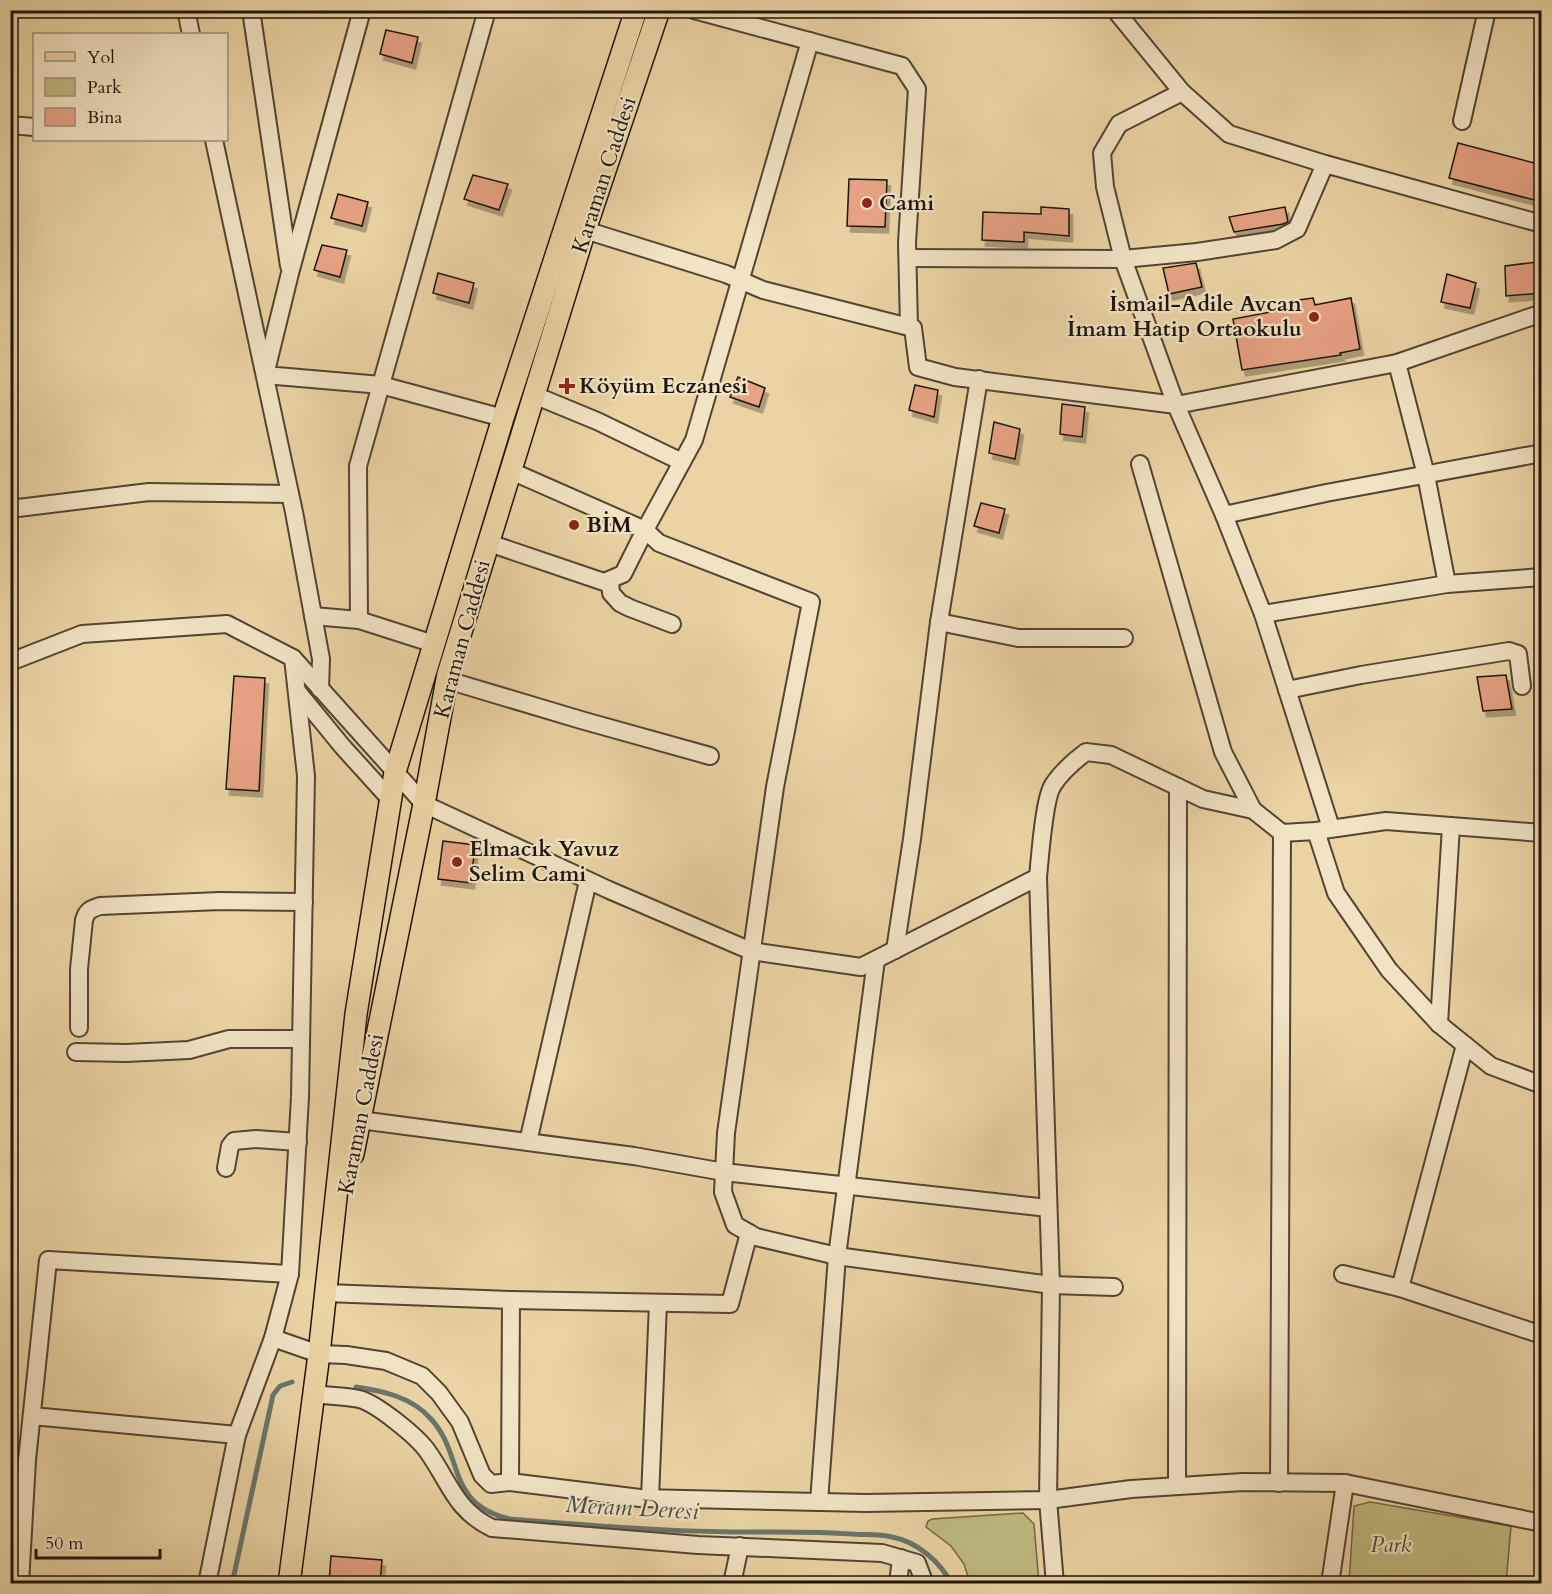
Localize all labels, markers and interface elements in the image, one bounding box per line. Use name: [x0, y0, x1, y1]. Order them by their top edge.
legend: [33, 33, 228, 141]
text: Yol: [87, 45, 115, 70]
text: Park: [87, 75, 122, 100]
street label: Karaman Caddesi: [565, 93, 643, 257]
text: Bina: [87, 105, 123, 130]
place label: Cami: [879, 188, 934, 218]
marker: Cami: [860, 196, 874, 210]
place label: İsmail-Adile Avcan İmam Hatip Ortaokulu: [1067, 289, 1302, 344]
marker: İsmail-Adile Avcan İmam Hatip Ortaokulu: [1307, 310, 1321, 324]
place label: Köyüm Eczanesi: [579, 371, 748, 401]
marker: Köyüm Eczanesi: [560, 379, 574, 393]
place label: BİM: [586, 510, 632, 540]
marker: BİM: [567, 518, 581, 532]
street label: Karaman Caddesi: [426, 556, 498, 722]
place label: Elmacık Yavuz Selim Cami: [469, 834, 619, 889]
marker: Elmacık Yavuz Selim Cami: [450, 855, 464, 869]
street label: Karaman Caddesi: [331, 1031, 391, 1197]
water label: Meram Deresi: [565, 1488, 700, 1528]
scale bar: [36, 1522, 160, 1560]
park label: Park: [1371, 1530, 1412, 1560]
text: 50 m: [45, 1531, 84, 1556]

